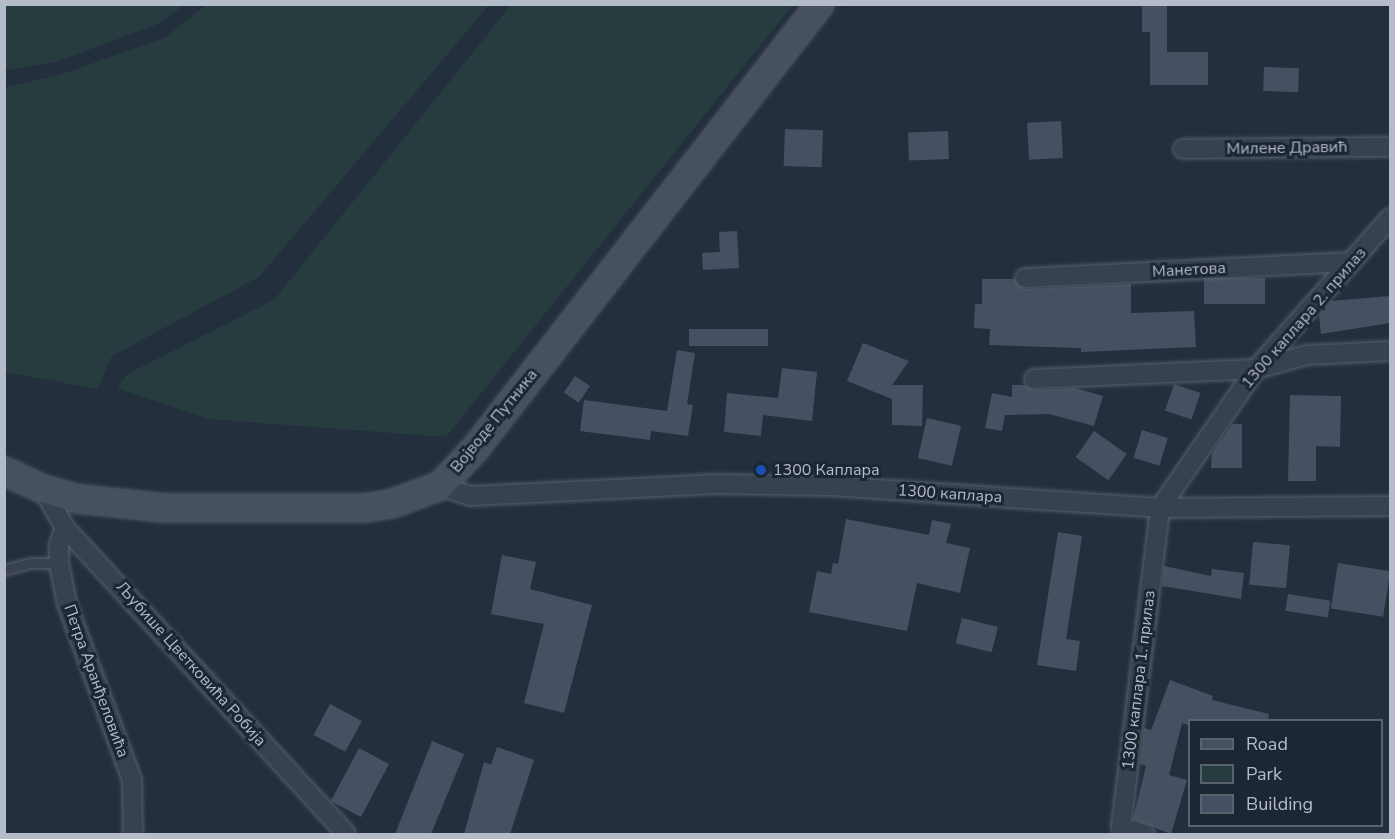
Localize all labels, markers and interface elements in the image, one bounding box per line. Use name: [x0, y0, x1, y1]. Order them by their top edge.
street label: Милене Дравић: [1226, 137, 1348, 159]
street label: 1300 каплара 2. прилаз: [1238, 244, 1370, 392]
street label: Манетова: [1152, 258, 1226, 282]
street label: Војводе Путника: [446, 366, 542, 476]
place label: 1300 Каплара: [773, 460, 880, 480]
marker: 1300 Каплара: [754, 463, 768, 477]
street label: 1300 каплара: [897, 481, 1003, 507]
street label: Љубише Цветковића Робија: [112, 578, 270, 750]
street label: 1300 каплара 1. прилаз: [1118, 589, 1160, 771]
street label: Петра Аранђеловића: [59, 602, 133, 760]
legend: [1188, 719, 1383, 827]
text: Road: [1246, 732, 1288, 756]
text: Park: [1246, 762, 1282, 786]
text: Building: [1246, 792, 1313, 816]

